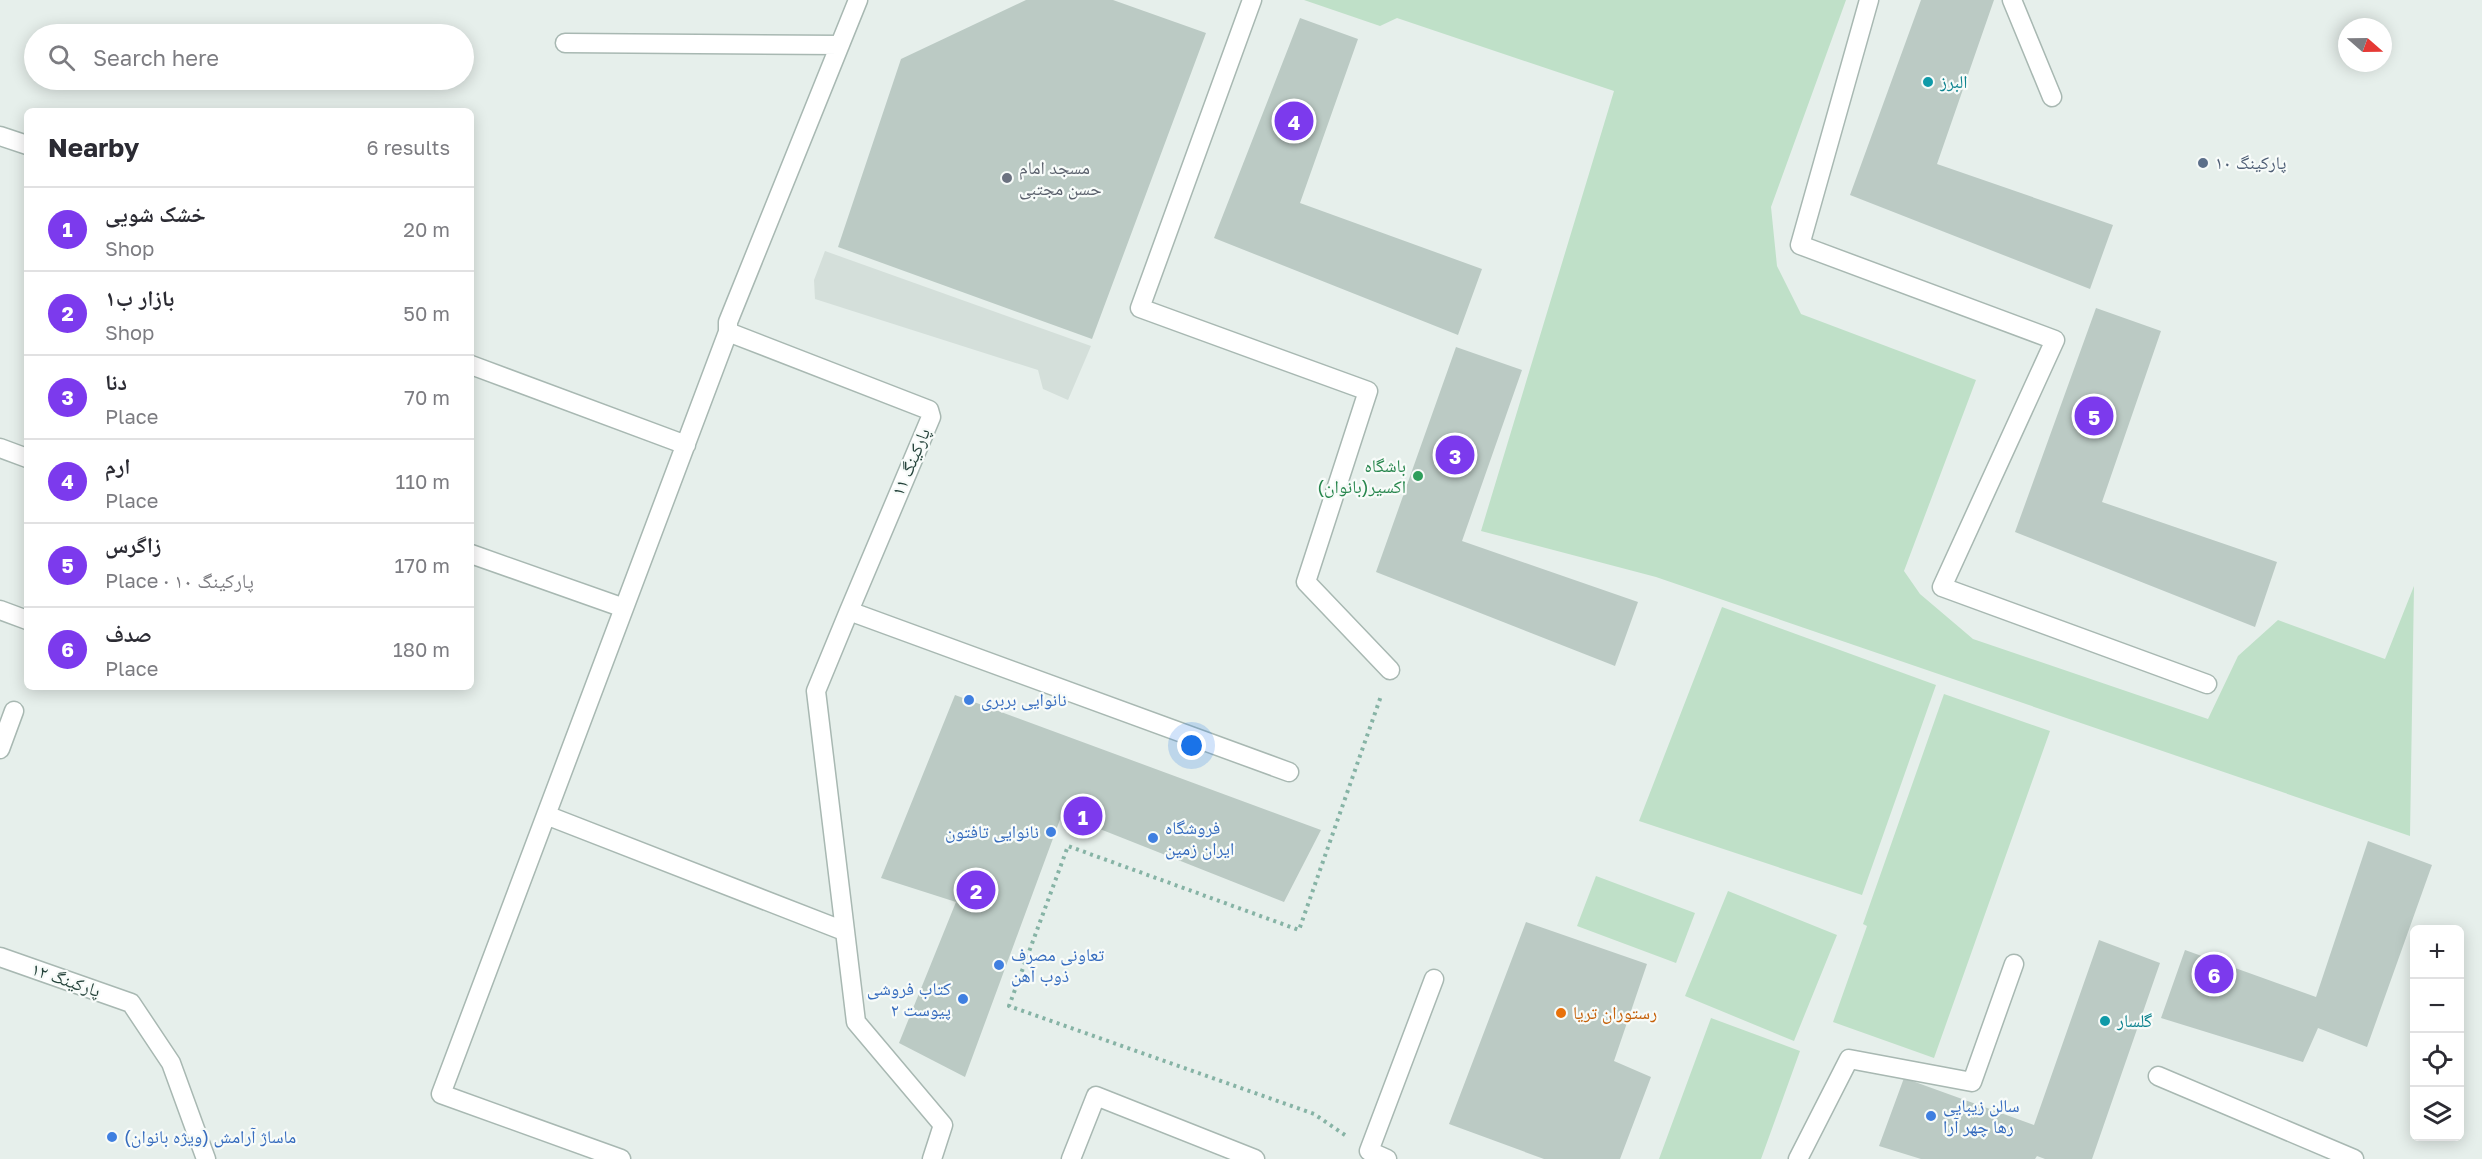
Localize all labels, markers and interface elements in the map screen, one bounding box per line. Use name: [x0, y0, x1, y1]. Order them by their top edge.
north arrow: [2338, 18, 2392, 72]
search box: [24, 24, 474, 90]
icon: search: [45, 41, 78, 74]
text: Search here: [93, 44, 219, 71]
place label: البرز: [1939, 70, 1968, 93]
marker: البرز: [1921, 75, 1935, 89]
pin: 4: [1274, 98, 1314, 144]
text: Nearby: [48, 132, 139, 163]
text: 6 results: [366, 135, 450, 159]
place label: پارکینگ ۱۰: [2215, 151, 2287, 174]
place label: مسجد امام حسن مجتبی: [1019, 156, 1102, 200]
marker: پارکینگ ۱۰: [2196, 156, 2210, 170]
marker: مسجد امام حسن مجتبی: [1000, 171, 1014, 185]
text: خشک شویی: [105, 200, 206, 227]
text: 1: [62, 217, 73, 241]
text: 20 m: [403, 217, 450, 241]
text: Shop: [105, 236, 154, 260]
text: بازار ب۱: [105, 284, 174, 311]
text: 2: [61, 301, 74, 325]
text: 50 m: [403, 301, 450, 325]
text: Shop: [105, 320, 154, 344]
text: دنا: [105, 368, 127, 395]
text: 3: [61, 385, 74, 409]
text: 70 m: [404, 385, 450, 409]
pin: 5: [2074, 394, 2114, 438]
text: Place: [105, 404, 158, 428]
street label: پارکینگ ۱۱: [886, 424, 935, 499]
pin: 3: [1436, 432, 1474, 478]
text: ارم: [105, 452, 131, 479]
place label: باشگاه اکسیر(بانوان): [1317, 454, 1406, 498]
text: 4: [61, 469, 74, 493]
text: 110 m: [396, 469, 450, 493]
marker: باشگاه اکسیر(بانوان): [1411, 469, 1425, 483]
text: Place: [105, 488, 158, 512]
text: زاگرس: [105, 531, 161, 558]
text: 5: [61, 553, 74, 577]
text: 170 m: [395, 553, 450, 577]
text: Place · پارکینگ ۱۰: [105, 568, 254, 592]
text: صدف: [105, 620, 152, 647]
text: 6: [61, 637, 74, 661]
text: 180 m: [393, 637, 450, 661]
text: Place: [105, 656, 158, 680]
place label: نانوایی بربری: [981, 688, 1067, 711]
marker: نانوایی بربری: [962, 693, 976, 707]
your location: [1177, 731, 1206, 760]
pin: 1: [1064, 794, 1102, 838]
place label: فروشگاه ایران زمین: [1165, 816, 1234, 860]
place label: نانوایی تافتون: [945, 820, 1039, 843]
marker: نانوایی تافتون: [1044, 825, 1058, 839]
marker: فروشگاه ایران زمین: [1146, 831, 1160, 845]
pin: 2: [956, 868, 996, 912]
map controls: [2410, 925, 2464, 1141]
button: +: [2410, 925, 2464, 979]
place label: تعاونی مصرف ذوب آهن: [1011, 943, 1104, 987]
pin: 6: [2194, 952, 2234, 996]
street label: پارکینگ ۱۲: [29, 957, 104, 1002]
marker: تعاونی مصرف ذوب آهن: [992, 958, 1006, 972]
place label: کتاب فروشی پیوست ۲: [867, 977, 952, 1021]
button: −: [2410, 979, 2464, 1033]
marker: کتاب فروشی پیوست ۲: [956, 992, 970, 1006]
place label: رستوران تریا: [1573, 1001, 1657, 1024]
marker: رستوران تریا: [1554, 1006, 1568, 1020]
place label: گلسار: [2116, 1009, 2153, 1031]
marker: گلسار: [2098, 1014, 2112, 1028]
button: locate: [2410, 1033, 2464, 1087]
button: layers: [2410, 1087, 2464, 1141]
place label: سالن زیبایی رها چهر آرا: [1943, 1094, 2020, 1138]
marker: سالن زیبایی رها چهر آرا: [1924, 1109, 1938, 1123]
place label: ماساژ آرامش (ویژه بانوان): [124, 1125, 296, 1148]
marker: ماساژ آرامش (ویژه بانوان): [105, 1130, 119, 1144]

